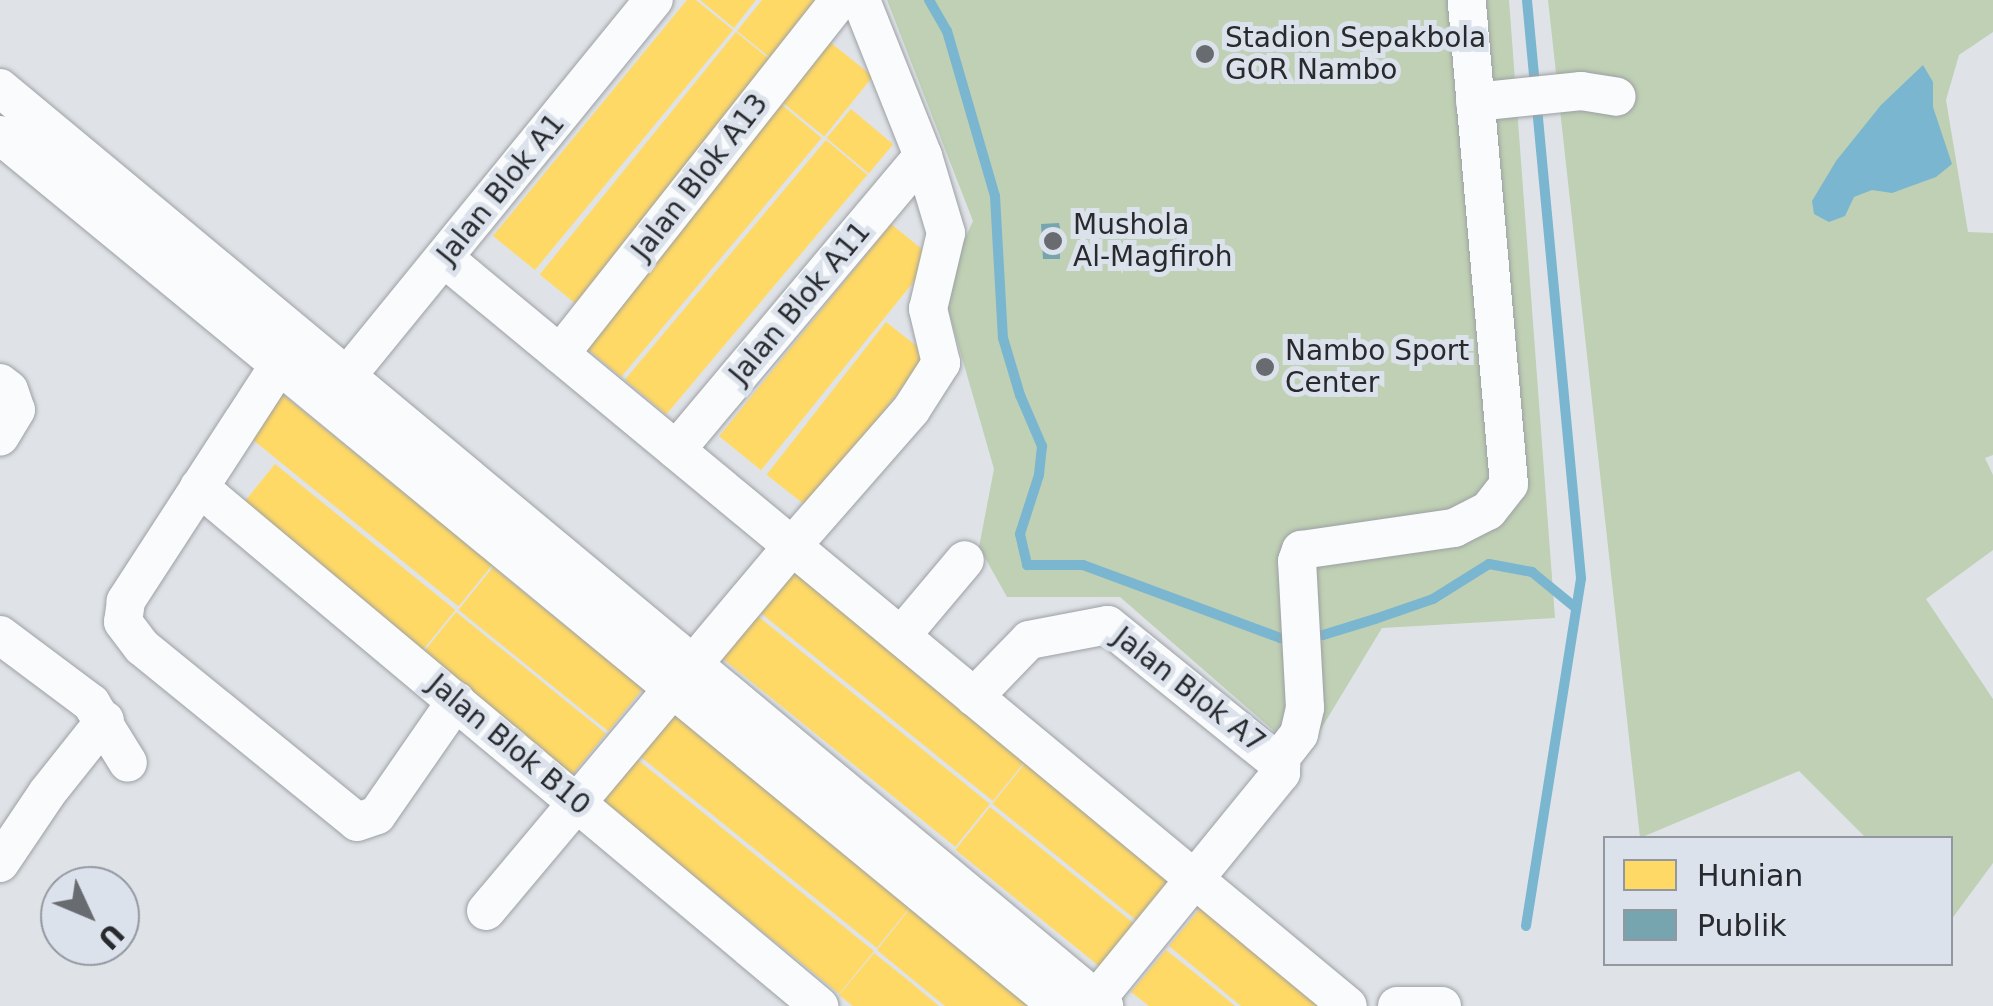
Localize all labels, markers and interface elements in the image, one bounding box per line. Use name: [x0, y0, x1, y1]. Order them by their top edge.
place label: Stadion Sepakbola GOR Nambo: [1225, 21, 1486, 87]
marker: Stadion Sepakbola GOR Nambo: [1194, 43, 1216, 65]
street label: Jalan Blok A13: [625, 87, 775, 267]
street label: Jalan Blok A1: [430, 107, 572, 271]
place label: Mushola Al-Magfiroh: [1073, 208, 1233, 274]
street label: Jalan Blok A11: [723, 215, 877, 391]
marker: Mushola Al-Magfiroh: [1042, 230, 1064, 252]
place label: Nambo Sport Center: [1285, 334, 1469, 400]
marker: Nambo Sport Center: [1254, 356, 1276, 378]
street label: Jalan Blok A7: [1106, 620, 1272, 760]
street label: Jalan Blok B10: [421, 668, 597, 822]
legend: [1603, 836, 1953, 966]
text: Hunian: [1697, 858, 1803, 893]
north arrow: [40, 866, 140, 966]
text: Publik: [1697, 908, 1787, 943]
text: U: [91, 916, 130, 955]

